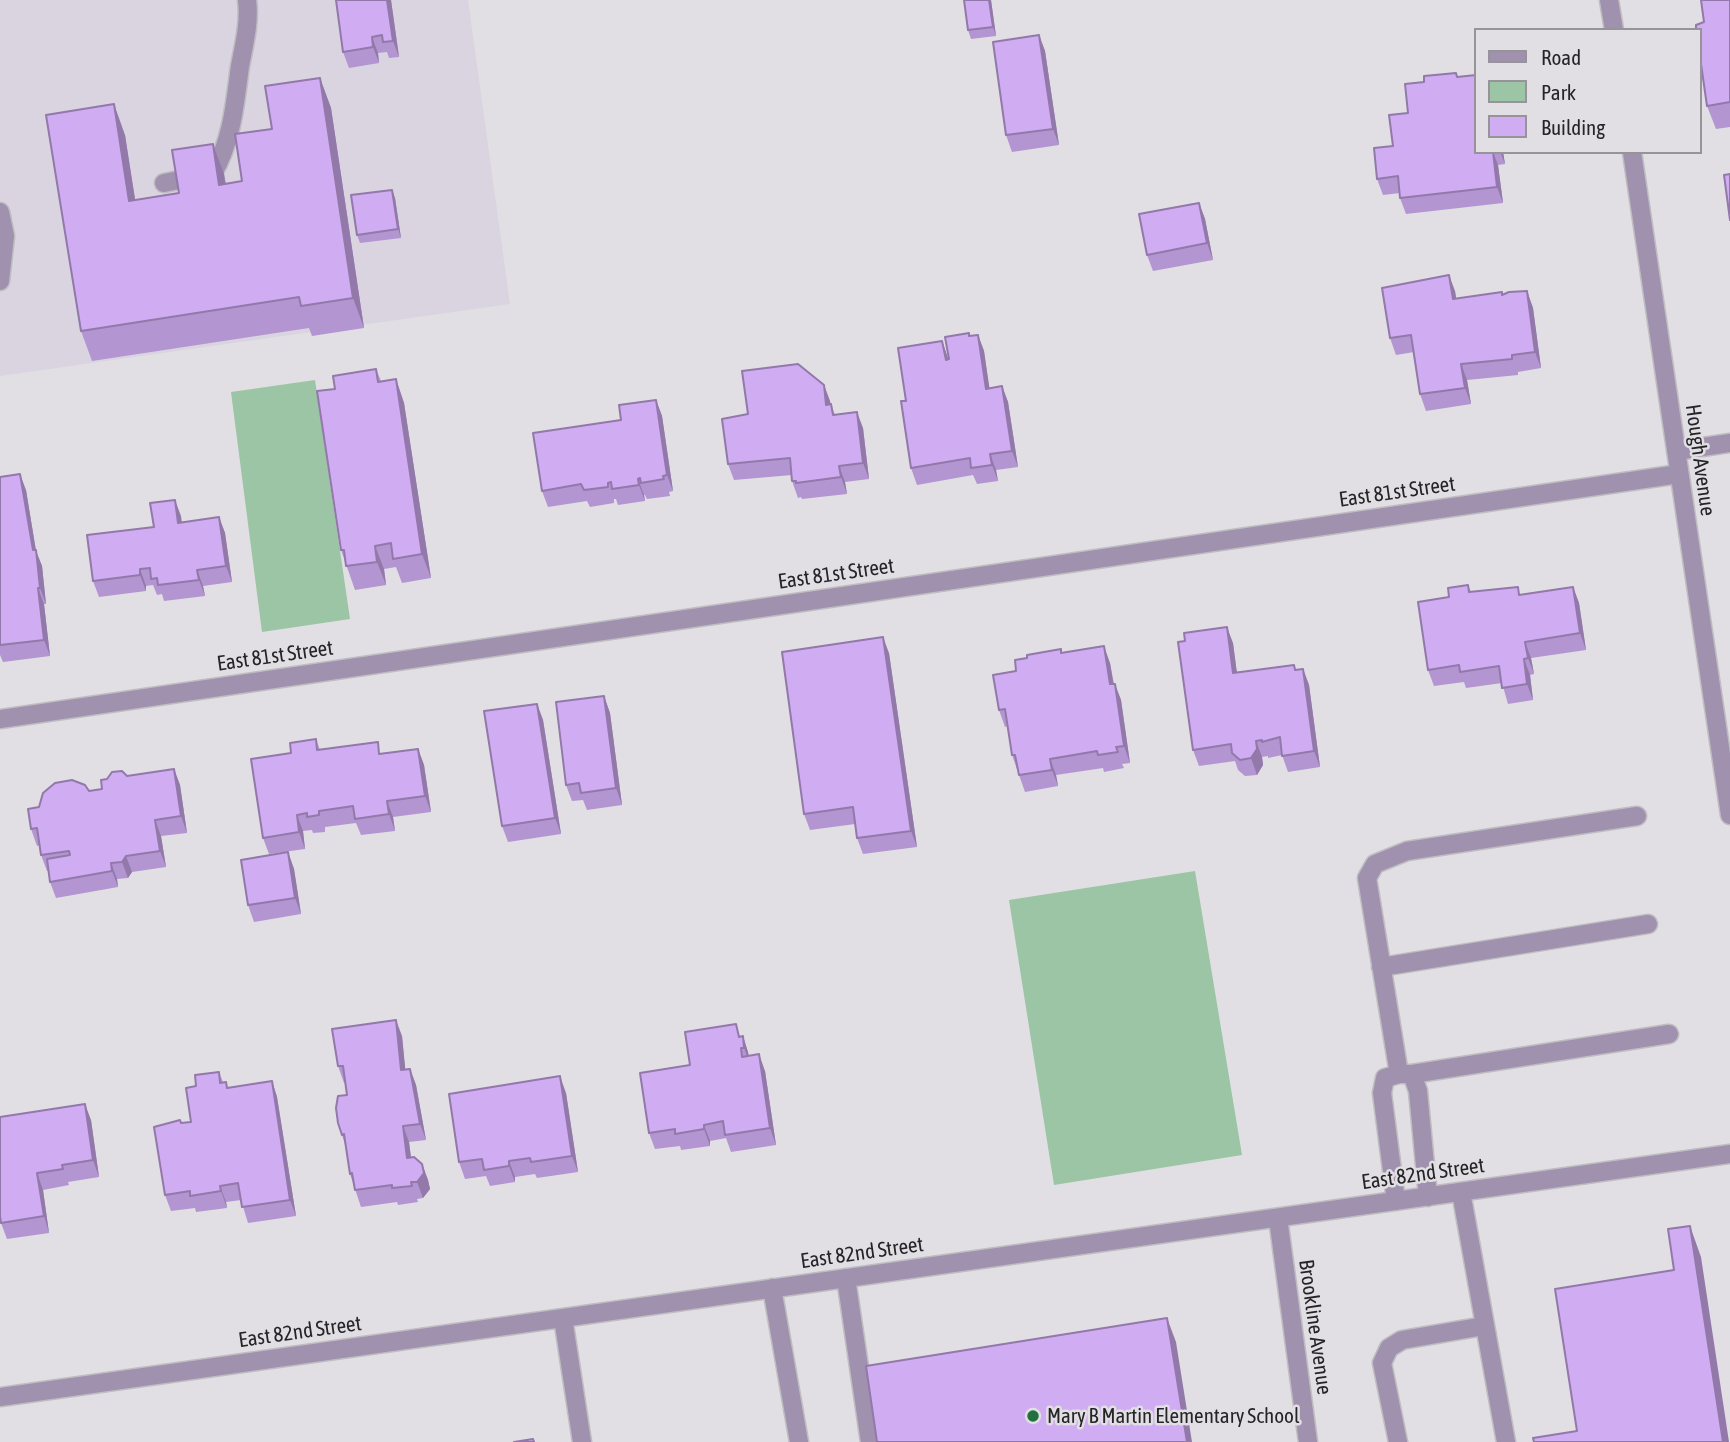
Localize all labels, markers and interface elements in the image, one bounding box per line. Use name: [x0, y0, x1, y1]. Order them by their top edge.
legend: [1474, 28, 1702, 154]
text: Road: [1541, 45, 1581, 69]
text: Park: [1541, 80, 1576, 104]
text: Building: [1541, 115, 1605, 139]
street label: Hough Avenue: [1680, 403, 1720, 517]
street label: East 81st Street: [1337, 471, 1457, 513]
street label: East 81st Street: [776, 553, 896, 595]
street label: East 81st Street: [215, 635, 335, 677]
street label: East 82nd Street: [1360, 1153, 1486, 1195]
street label: East 82nd Street: [799, 1232, 925, 1274]
street label: Brookline Avenue: [1293, 1258, 1337, 1396]
street label: East 82nd Street: [237, 1311, 363, 1353]
place label: Mary B Martin Elementary School: [1047, 1403, 1299, 1429]
marker: Mary B Martin Elementary School: [1025, 1408, 1041, 1424]

